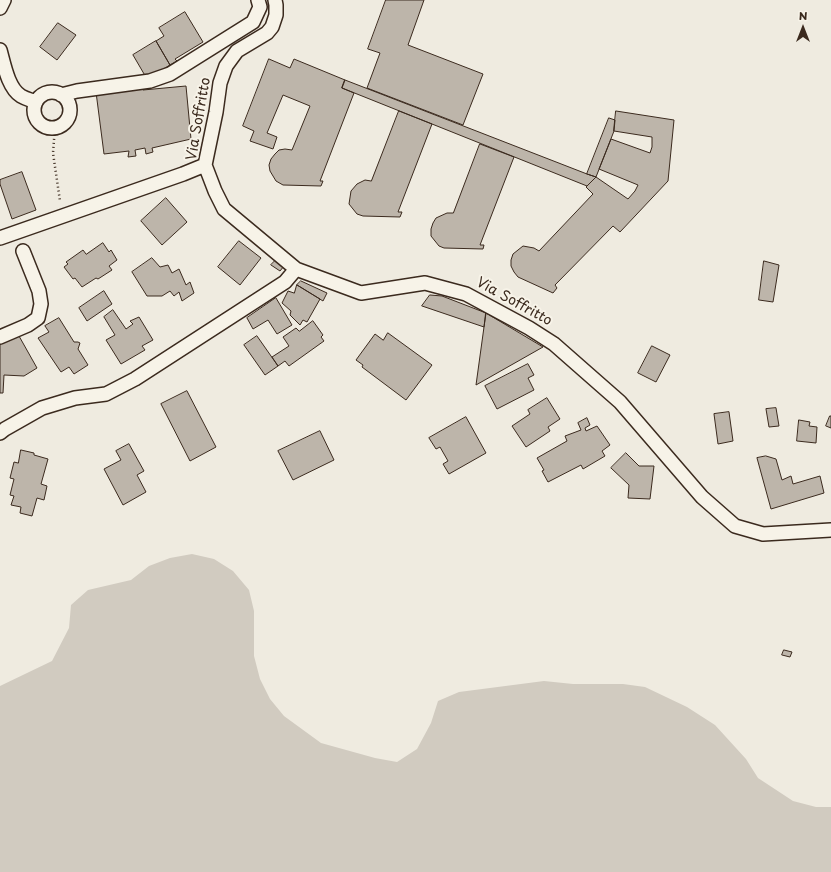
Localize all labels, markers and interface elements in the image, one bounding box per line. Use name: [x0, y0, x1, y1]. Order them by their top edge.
text: N: [799, 7, 807, 24]
north arrow: [783, 8, 823, 48]
street label: Via Soffritto: [183, 76, 215, 162]
street label: Via Soffritto: [473, 274, 555, 330]

